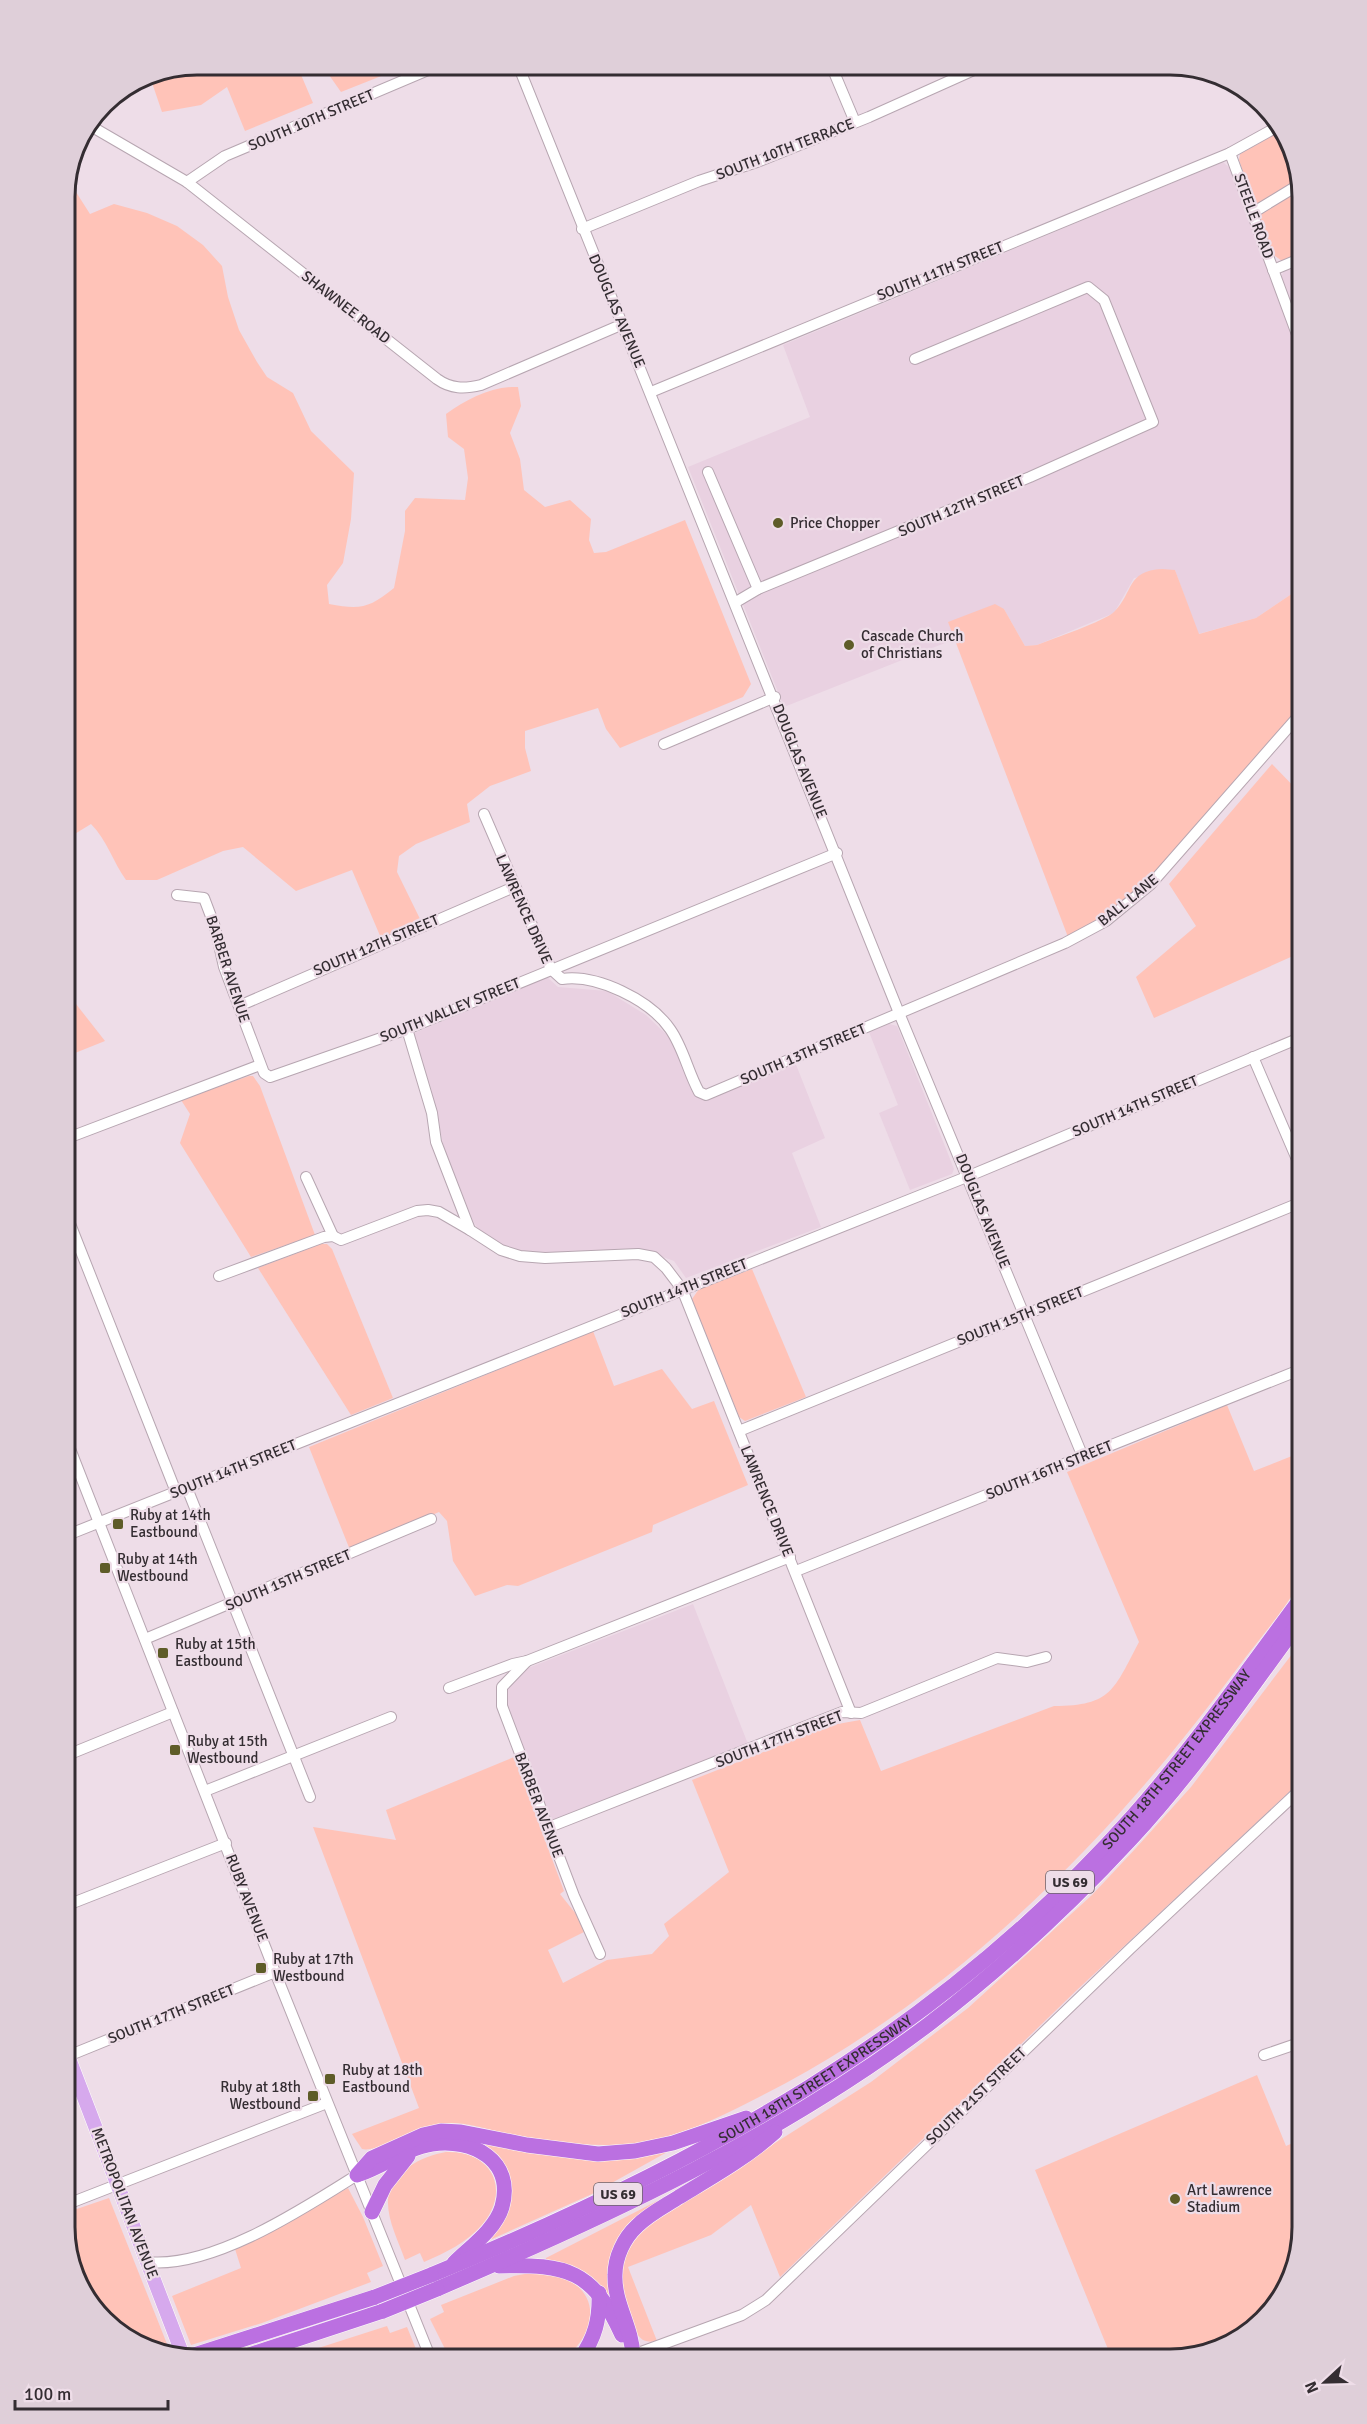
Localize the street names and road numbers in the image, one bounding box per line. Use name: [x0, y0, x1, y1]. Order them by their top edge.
street label: SOUTH 10TH STREET: [246, 85, 377, 155]
street label: SOUTH 10TH TERRACE: [713, 114, 857, 184]
street label: STEELE ROAD: [1230, 171, 1278, 261]
street label: SOUTH 11TH STREET: [874, 237, 1006, 305]
street label: DOUGLAS AVENUE: [585, 251, 649, 371]
street label: SHAWNEE ROAD: [298, 267, 394, 347]
street label: SOUTH 12TH STREET: [896, 471, 1027, 541]
street label: DOUGLAS AVENUE: [769, 701, 831, 821]
street label: LAWRENCE DRIVE: [492, 851, 556, 967]
street label: BALL LANE: [1094, 870, 1162, 930]
street label: SOUTH 12TH STREET: [311, 910, 442, 980]
street label: BARBER AVENUE: [202, 913, 254, 1025]
street label: SOUTH VALLEY STREET: [377, 973, 523, 1046]
street label: SOUTH 13TH STREET: [738, 1019, 869, 1089]
street label: SOUTH 14TH STREET: [1070, 1071, 1201, 1141]
street label: DOUGLAS AVENUE: [952, 1151, 1014, 1271]
street label: SOUTH 14TH STREET: [618, 1254, 750, 1322]
street label: SOUTH 15TH STREET: [954, 1282, 1086, 1350]
street label: SOUTH 14TH STREET: [167, 1435, 299, 1503]
street label: SOUTH 16TH STREET: [983, 1436, 1115, 1504]
street label: LAWRENCE DRIVE: [737, 1443, 797, 1559]
street label: SOUTH 15TH STREET: [223, 1545, 354, 1615]
street label: SOUTH 18TH STREET EXPRESSWAY: [1098, 1666, 1255, 1853]
street label: SOUTH 17TH STREET: [713, 1706, 846, 1772]
street label: BARBER AVENUE: [511, 1750, 567, 1860]
street label: RUBY AVENUE: [222, 1852, 272, 1944]
road number: US 69: [1046, 1871, 1094, 1893]
street label: SOUTH 17TH STREET: [105, 1980, 237, 2048]
street label: SOUTH 18TH STREET EXPRESSWAY: [715, 2011, 916, 2147]
street label: SOUTH 21ST STREET: [922, 2043, 1030, 2148]
street label: METROPOLITAN AVENUE: [88, 2125, 162, 2281]
road number: US 69: [594, 2183, 642, 2205]

